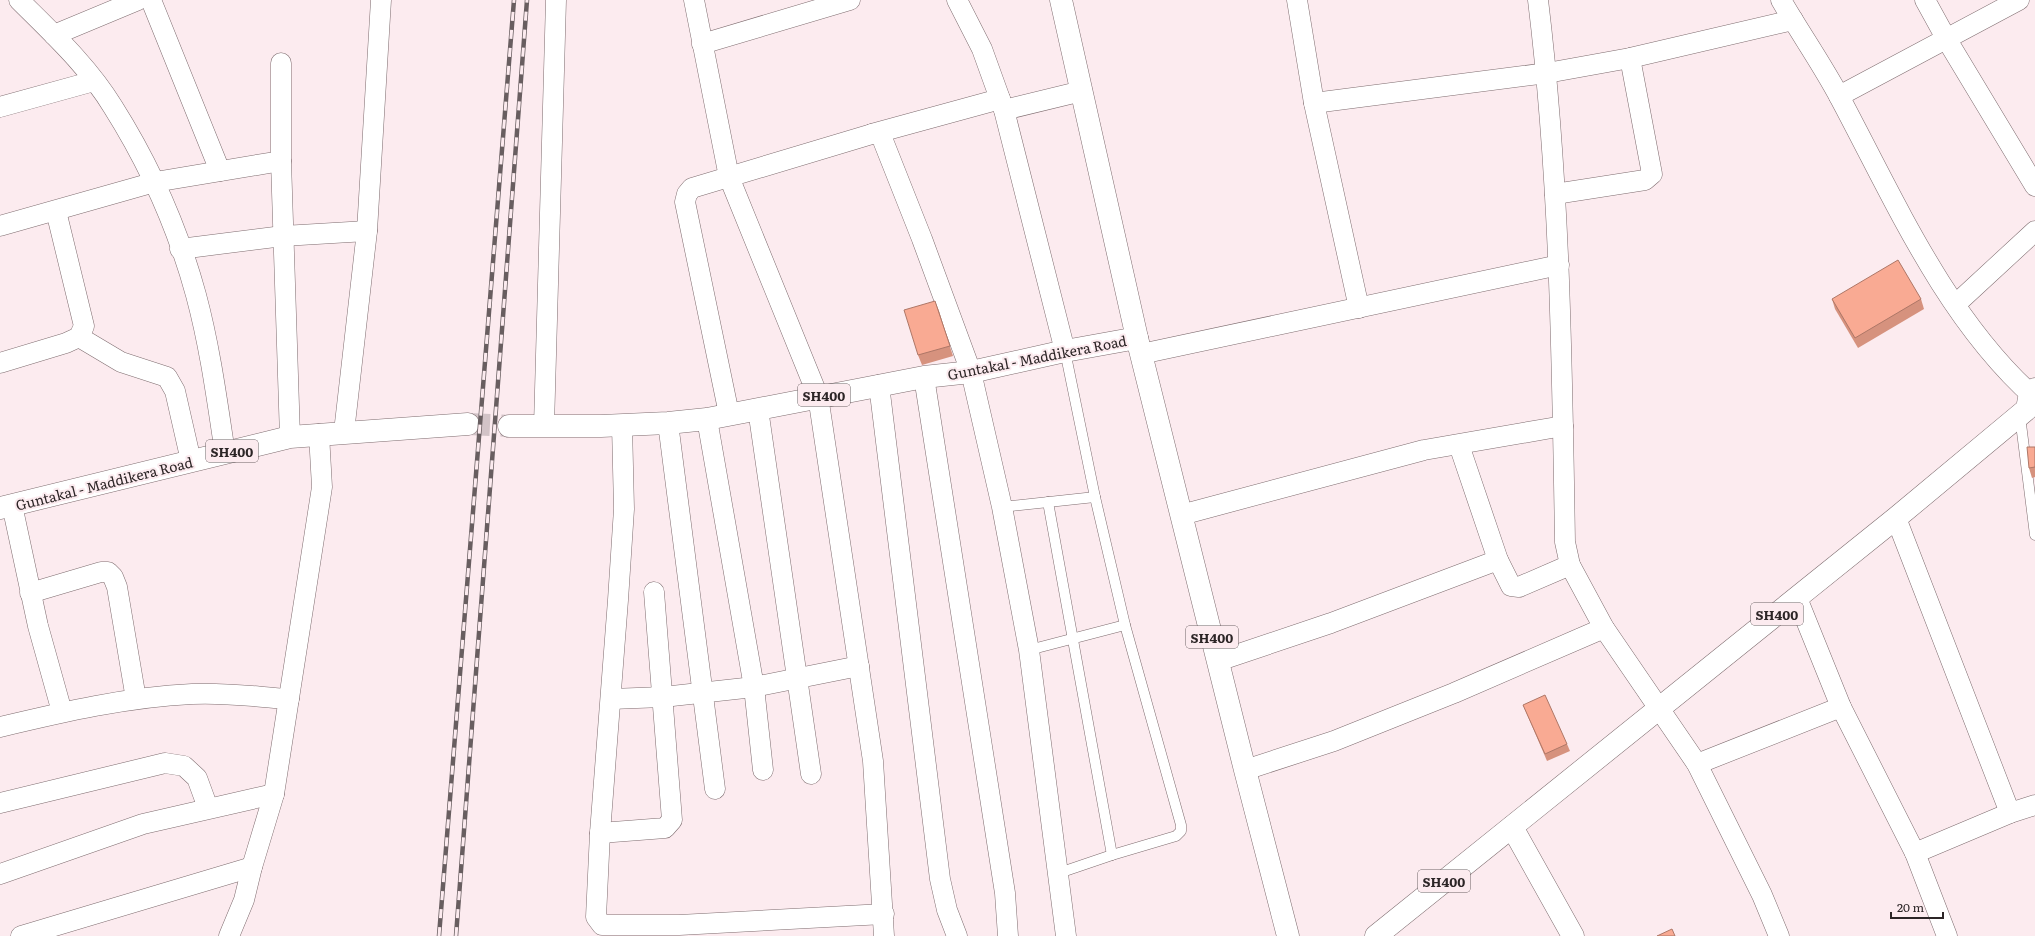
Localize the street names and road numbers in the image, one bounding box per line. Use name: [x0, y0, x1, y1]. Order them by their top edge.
street label: Guntakal - Maddikera Road: [946, 330, 1129, 384]
road number: SH400: [798, 384, 850, 406]
road number: SH400: [206, 440, 258, 462]
street label: Guntakal - Maddikera Road: [13, 451, 195, 515]
road number: SH400: [1751, 603, 1803, 625]
road number: SH400: [1186, 626, 1238, 648]
road number: SH400: [1418, 870, 1470, 892]

